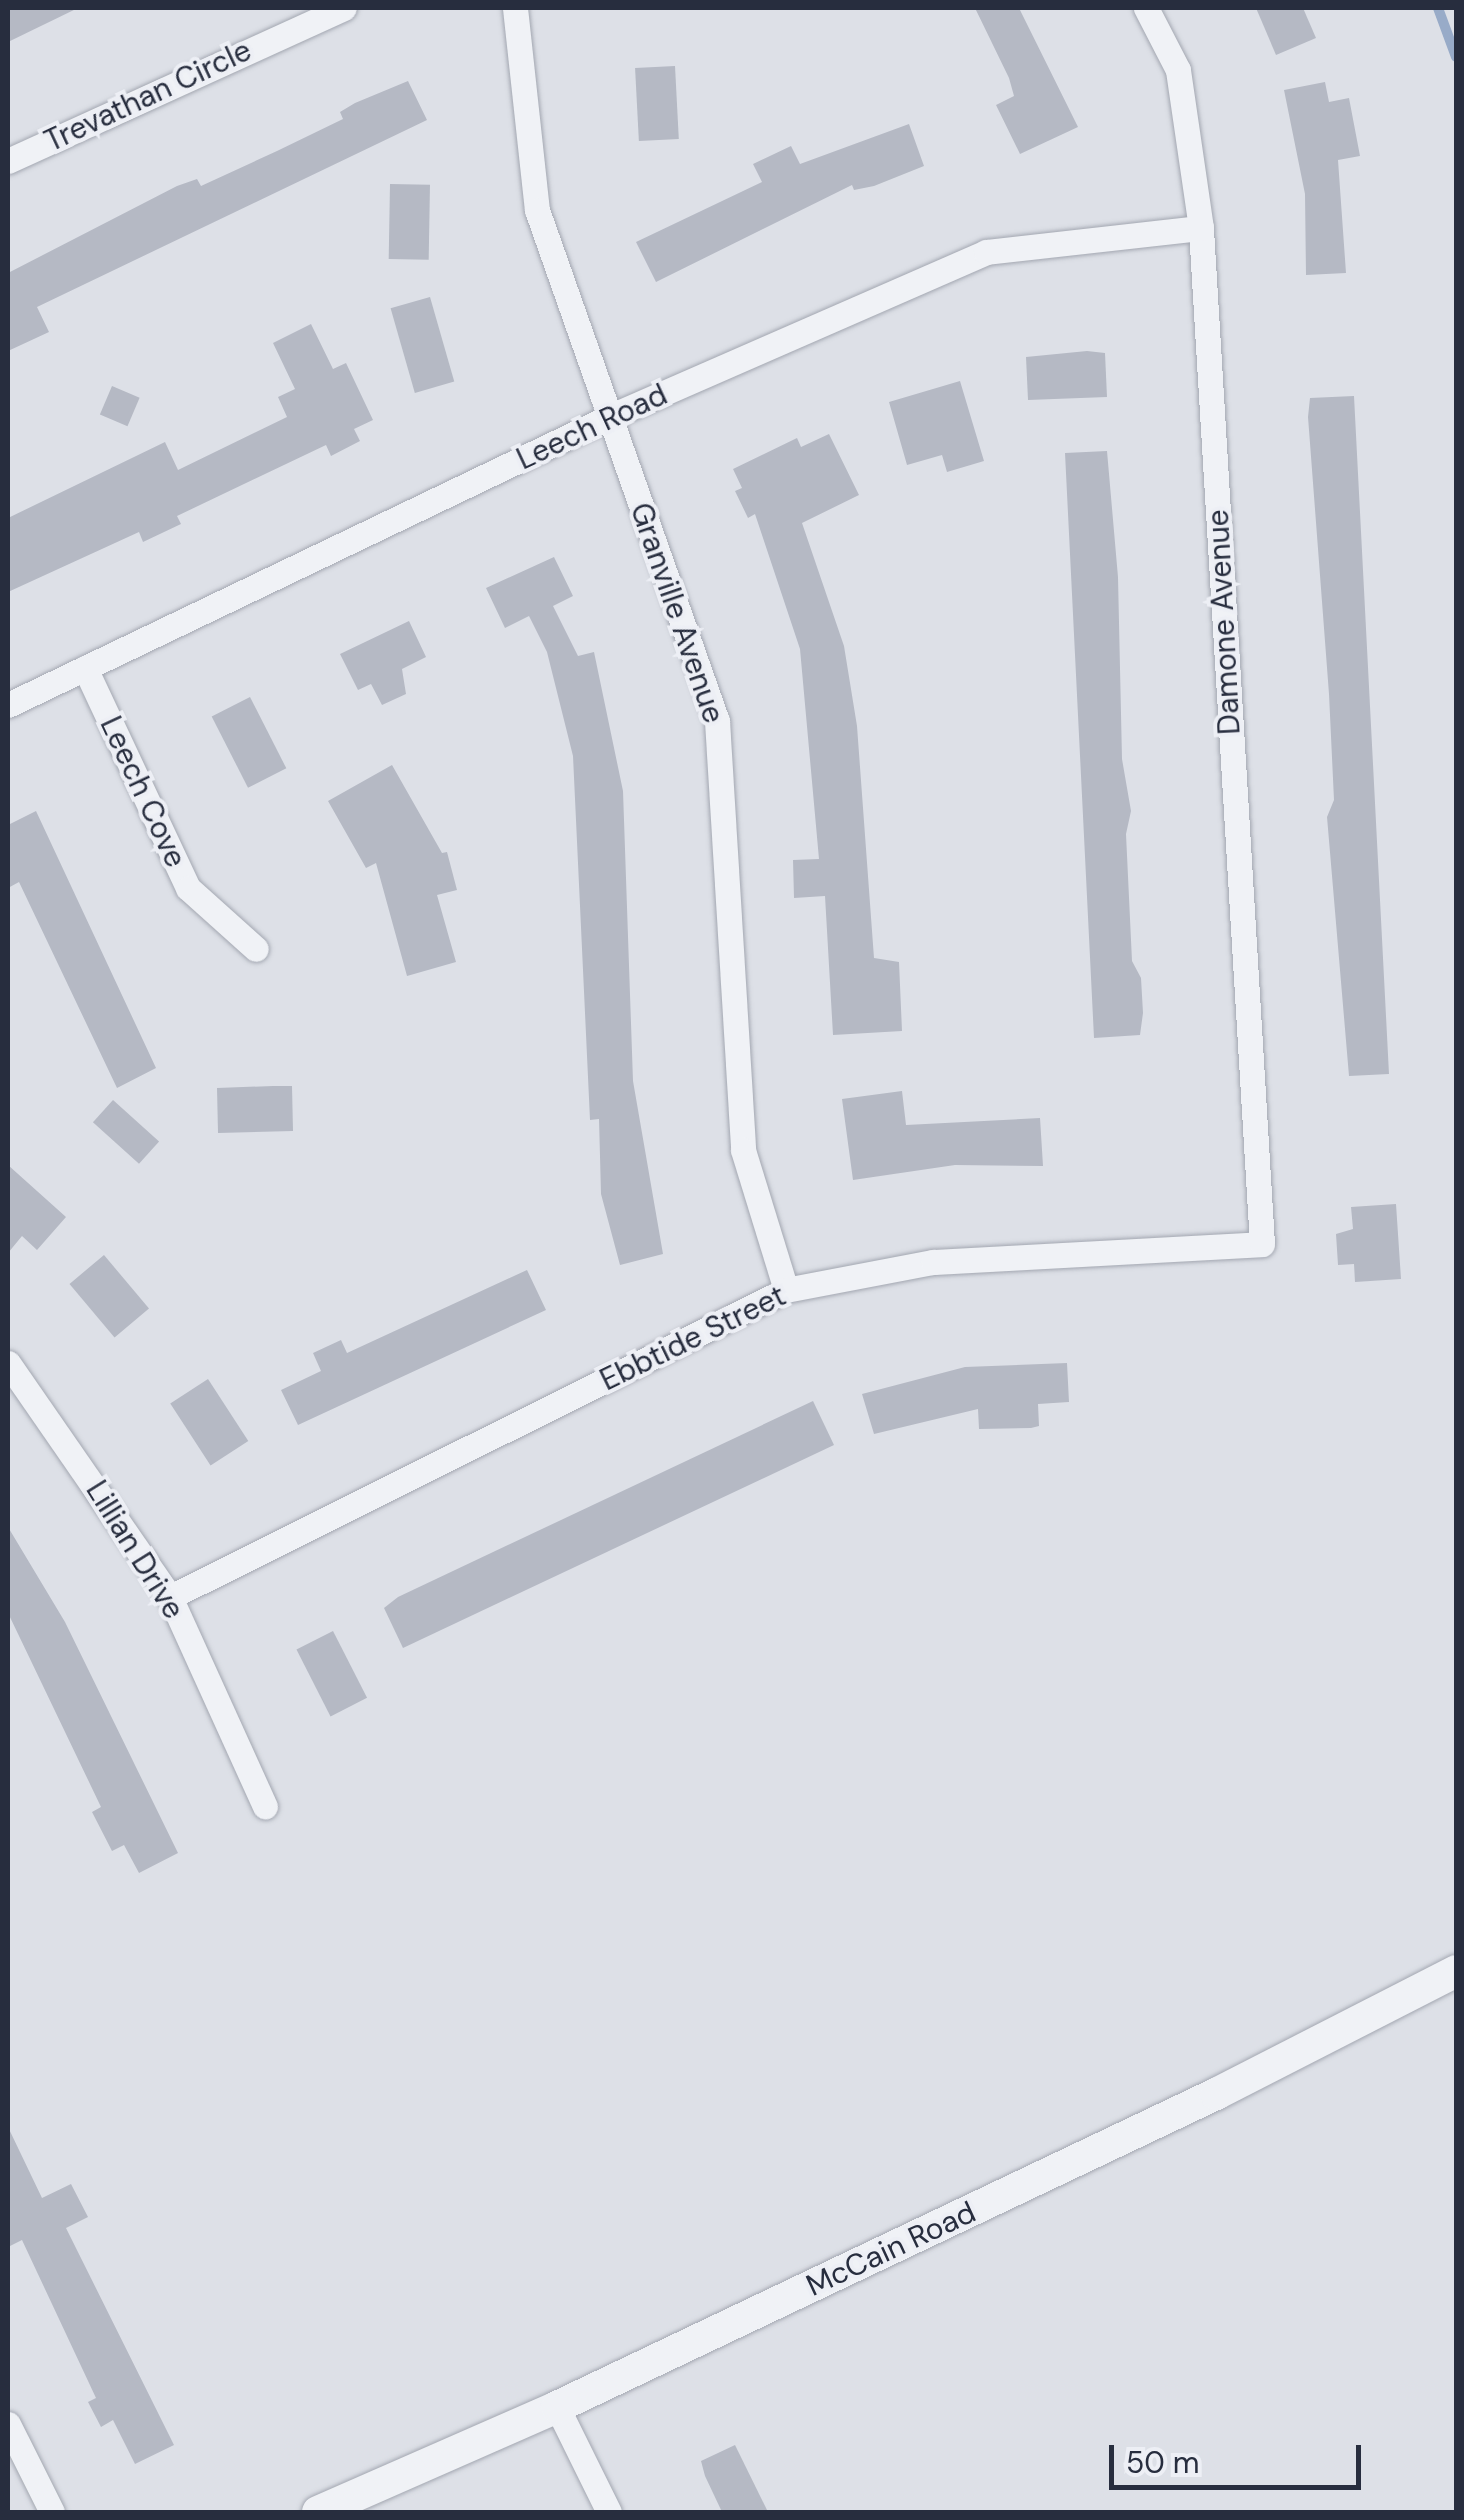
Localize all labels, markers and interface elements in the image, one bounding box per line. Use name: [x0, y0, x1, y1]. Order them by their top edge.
street label: Trevathan Circle: [39, 32, 257, 160]
street label: Leech Road: [511, 377, 673, 477]
street label: Granville Avenue: [622, 498, 732, 728]
street label: Damone Avenue: [1200, 508, 1248, 736]
street label: Leech Cove: [92, 711, 194, 873]
street label: Ebbtide Street: [594, 1278, 792, 1398]
street label: Lillian Drive: [78, 1474, 192, 1626]
street label: McCain Road: [801, 2194, 981, 2304]
scale bar: [1114, 2425, 1366, 2487]
text: 50 m: [1126, 2443, 1200, 2482]

